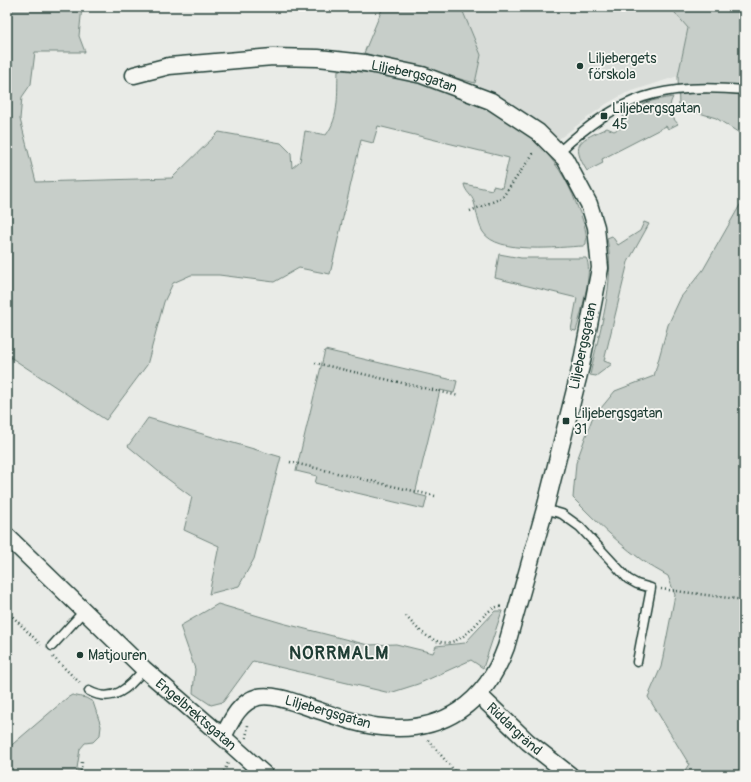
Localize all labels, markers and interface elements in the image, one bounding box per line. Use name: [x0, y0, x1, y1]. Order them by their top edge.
place label: Liljebergets förskola: [588, 50, 657, 83]
street label: Liljebergsgatan: [370, 56, 460, 96]
marker: Liljebergets förskola: [575, 61, 585, 71]
place label: Liljebergsgatan 45: [612, 100, 701, 133]
marker: Liljebergsgatan 45: [599, 111, 609, 121]
street label: Liljebergsgatan: [565, 301, 601, 391]
place label: Liljebergsgatan 31: [574, 405, 663, 438]
marker: Liljebergsgatan 31: [561, 416, 571, 426]
district label: NORRMALM: [289, 642, 389, 665]
place label: Matjouren: [88, 647, 147, 664]
marker: Matjouren: [75, 650, 85, 660]
street label: Engelbrektsgatan: [152, 674, 240, 754]
street label: Liljebergsgatan: [283, 692, 373, 732]
street label: Riddargränd: [483, 699, 546, 759]

